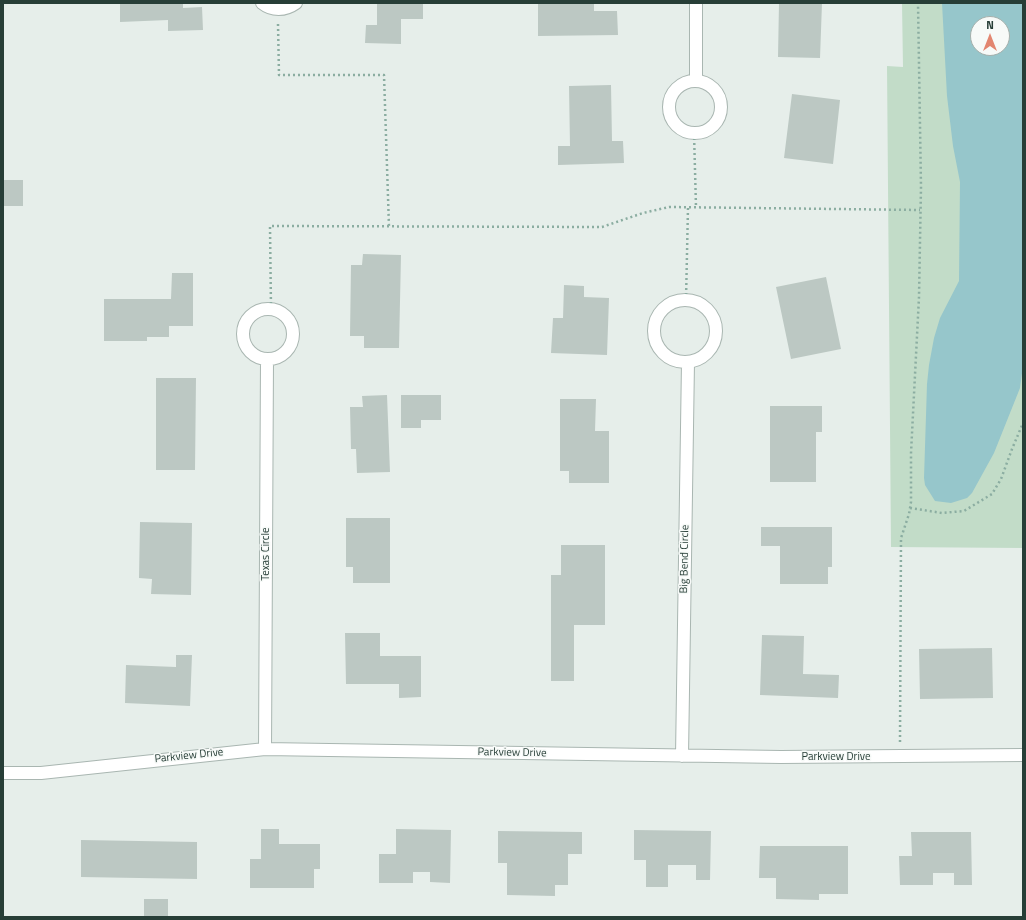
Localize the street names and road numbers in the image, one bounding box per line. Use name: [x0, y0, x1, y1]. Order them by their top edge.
street label: Big Bend Circle: [678, 525, 692, 593]
street label: Texas Circle: [259, 527, 273, 581]
street label: Parkview Drive: [154, 746, 224, 766]
street label: Parkview Drive: [477, 746, 547, 760]
street label: Parkview Drive: [801, 750, 871, 764]

